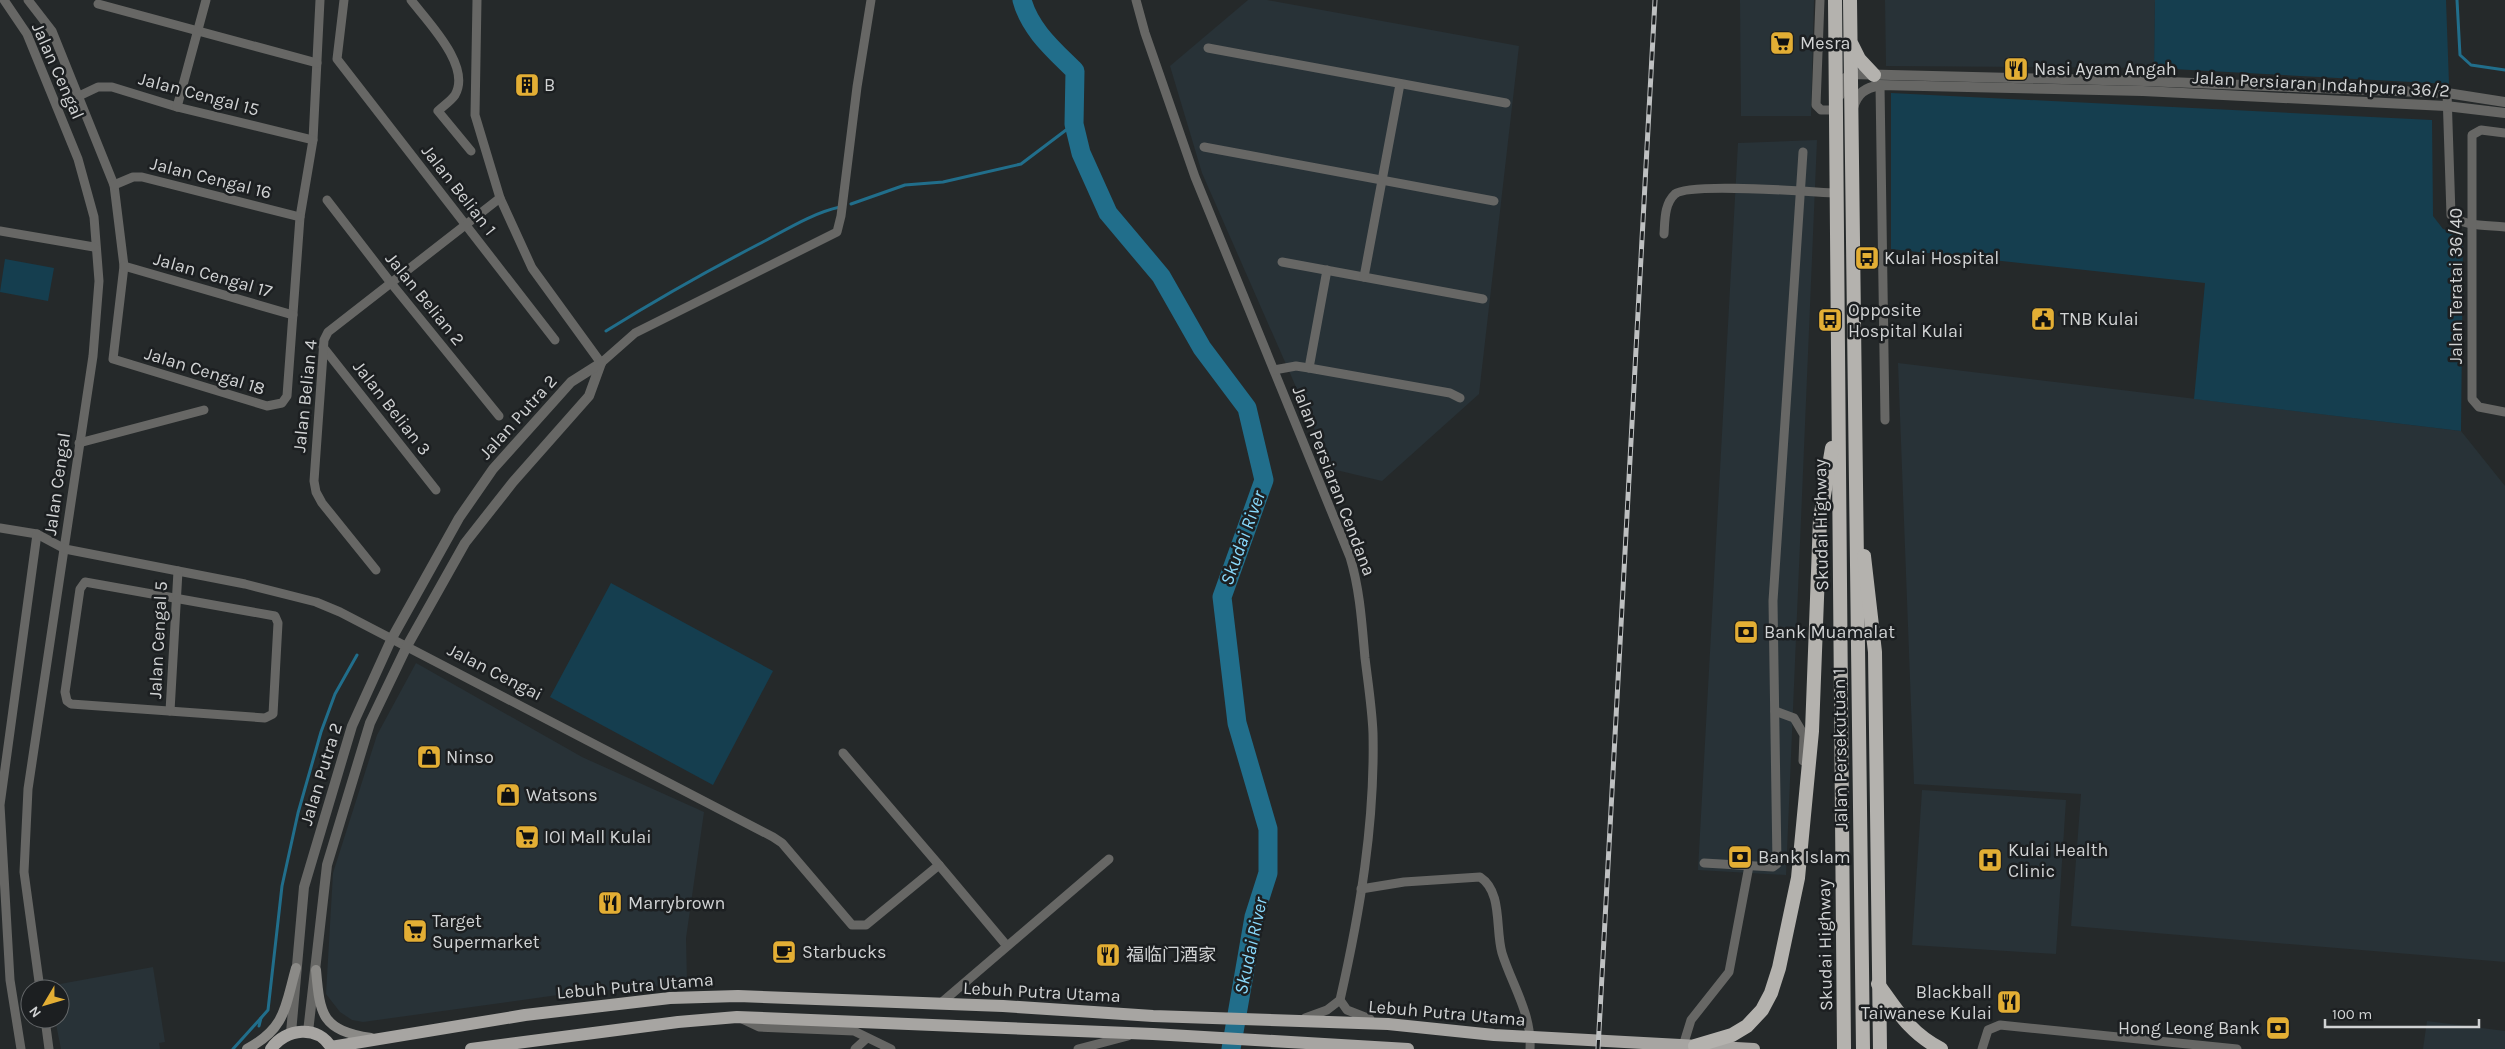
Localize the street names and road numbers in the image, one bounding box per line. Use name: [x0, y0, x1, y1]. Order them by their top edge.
street label: Jalan Cengal: [27, 19, 89, 123]
street label: Jalan Persiaran Indahpura 36/2: [2192, 66, 2450, 102]
street label: Jalan Cengal 15: [136, 67, 262, 121]
street label: Jalan Belian 1: [417, 140, 501, 240]
street label: Jalan Cengal 16: [148, 152, 274, 204]
street label: Jalan Teratai 36/40: [2445, 208, 2467, 364]
street label: Jalan Cengal 17: [151, 248, 275, 303]
street label: Jalan Belian 2: [381, 248, 469, 350]
street label: Jalan Belian 4: [288, 339, 322, 453]
street label: Jalan Cengal 18: [142, 342, 268, 400]
street label: Jalan Belian 3: [348, 356, 436, 460]
street label: Jalan Putra 2: [474, 370, 562, 464]
street label: Jalan Persiaran Cendana: [1288, 383, 1380, 579]
street label: Jalan Cengal: [39, 431, 75, 537]
street label: Skudai Highway: [1809, 458, 1833, 591]
street label: Jalan Cengal 5: [144, 581, 172, 699]
street label: Jalan Cengai: [444, 639, 546, 705]
street label: Jalan Persekutuan 1: [1828, 668, 1852, 830]
street label: Jalan Putra 2: [295, 720, 347, 828]
street label: Skudai Highway: [1813, 878, 1837, 1011]
street label: Lebuh Putra Utama: [555, 968, 715, 1004]
street label: Lebuh Putra Utama: [963, 977, 1121, 1007]
street label: Lebuh Putra Utama: [1367, 995, 1527, 1031]

